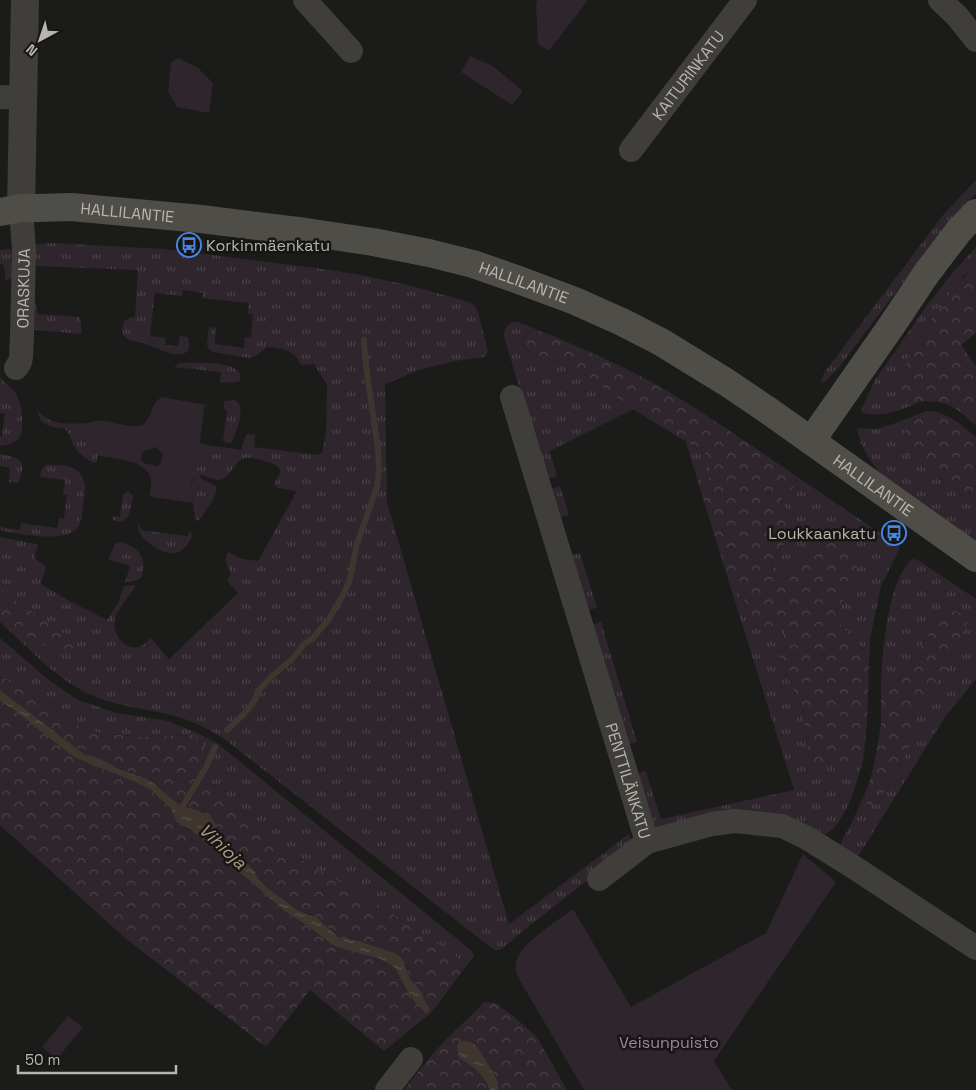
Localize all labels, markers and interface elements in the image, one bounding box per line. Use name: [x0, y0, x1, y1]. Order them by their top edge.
north arrow: [15, 15, 65, 65]
street label: KAITURINKATU: [647, 26, 729, 124]
text: N: [22, 40, 41, 60]
street label: HALLILANTIE: [80, 197, 175, 227]
bus stop icon: Korkinmäenkatu: [176, 232, 202, 258]
place label: Korkinmäenkatu: [206, 235, 330, 256]
street label: ORASKUJA: [12, 248, 35, 329]
street label: HALLILANTIE: [476, 256, 572, 308]
street label: HALLILANTIE: [829, 449, 918, 521]
bus stop icon: Loukkaankatu: [881, 520, 907, 546]
place label: Loukkaankatu: [768, 523, 876, 544]
street label: PENTTILÄNKATU: [601, 720, 656, 841]
water label: Vihioja: [194, 818, 252, 874]
park label: Veisunpuisto: [619, 1032, 719, 1053]
scale bar: [18, 1042, 175, 1074]
text: 50 m: [25, 1050, 60, 1069]

